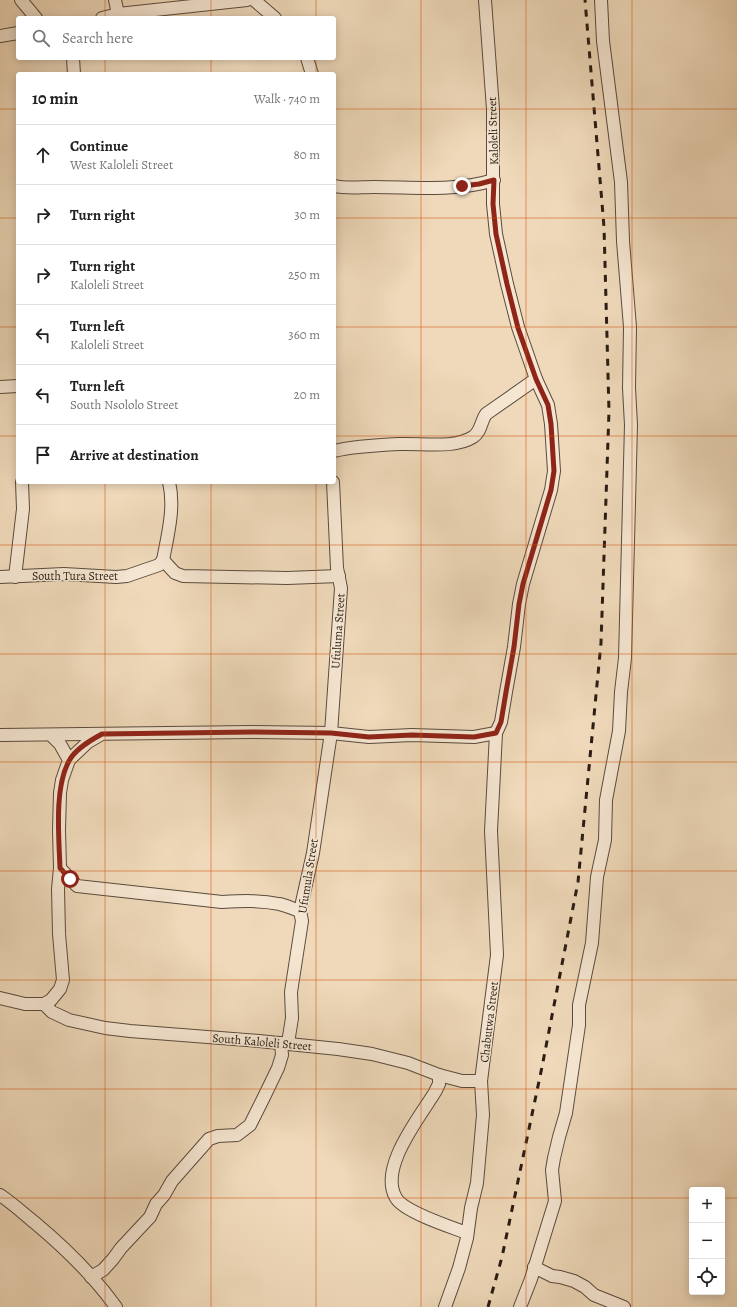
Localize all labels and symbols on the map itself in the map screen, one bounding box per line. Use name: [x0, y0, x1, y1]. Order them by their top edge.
street label: Kaloleli Street: [484, 97, 502, 165]
route end: [453, 177, 471, 195]
street label: South Tura Street: [32, 568, 118, 584]
street label: Ufuluma Street: [327, 593, 349, 669]
street label: Ufumula Street: [294, 837, 322, 915]
route start: [61, 870, 79, 888]
street label: Chabutwa Street: [476, 980, 502, 1064]
street label: South Kaloleli Street: [212, 1030, 312, 1054]

